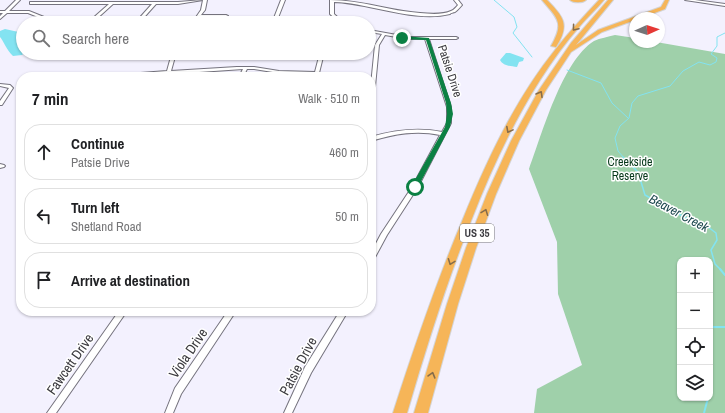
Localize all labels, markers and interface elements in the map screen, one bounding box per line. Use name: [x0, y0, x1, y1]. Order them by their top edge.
north arrow: [629, 12, 665, 48]
search box: [16, 16, 376, 60]
one-way arrow: [572, 24, 579, 31]
icon: search: [30, 27, 52, 49]
text: Search here: [62, 28, 129, 49]
route end: [393, 29, 411, 47]
street label: Patsie Drive: [434, 43, 466, 99]
text: 7 min: [32, 87, 68, 110]
text: Walk · 510 m: [298, 90, 360, 107]
one-way arrow: [535, 91, 542, 98]
one-way arrow: [506, 126, 514, 133]
text: Continue: [71, 133, 124, 154]
icon: ahead: [33, 141, 55, 163]
text: 460 m: [329, 144, 359, 161]
text: Patsie Drive: [71, 154, 130, 171]
park label: Creekside Reserve: [608, 154, 652, 184]
route start: [406, 178, 424, 196]
water label: Beaver Creek: [646, 190, 712, 236]
text: Turn left: [71, 197, 119, 218]
icon: left: [33, 205, 55, 227]
text: 50 m: [335, 208, 359, 225]
one-way arrow: [481, 209, 489, 216]
text: Shetland Road: [71, 218, 142, 235]
road number: US 35: [460, 224, 494, 242]
one-way arrow: [448, 257, 456, 265]
map controls: [677, 257, 713, 401]
button: +: [677, 257, 713, 293]
icon: arrive: [33, 269, 55, 291]
text: Arrive at destination: [71, 270, 190, 291]
button: −: [677, 293, 713, 329]
street label: Viola Drive: [165, 325, 211, 381]
button: locate: [677, 329, 713, 365]
street label: Fawcett Drive: [42, 330, 98, 398]
street label: Patsie Drive: [275, 334, 321, 398]
button: layers: [677, 365, 713, 401]
one-way arrow: [427, 372, 435, 379]

